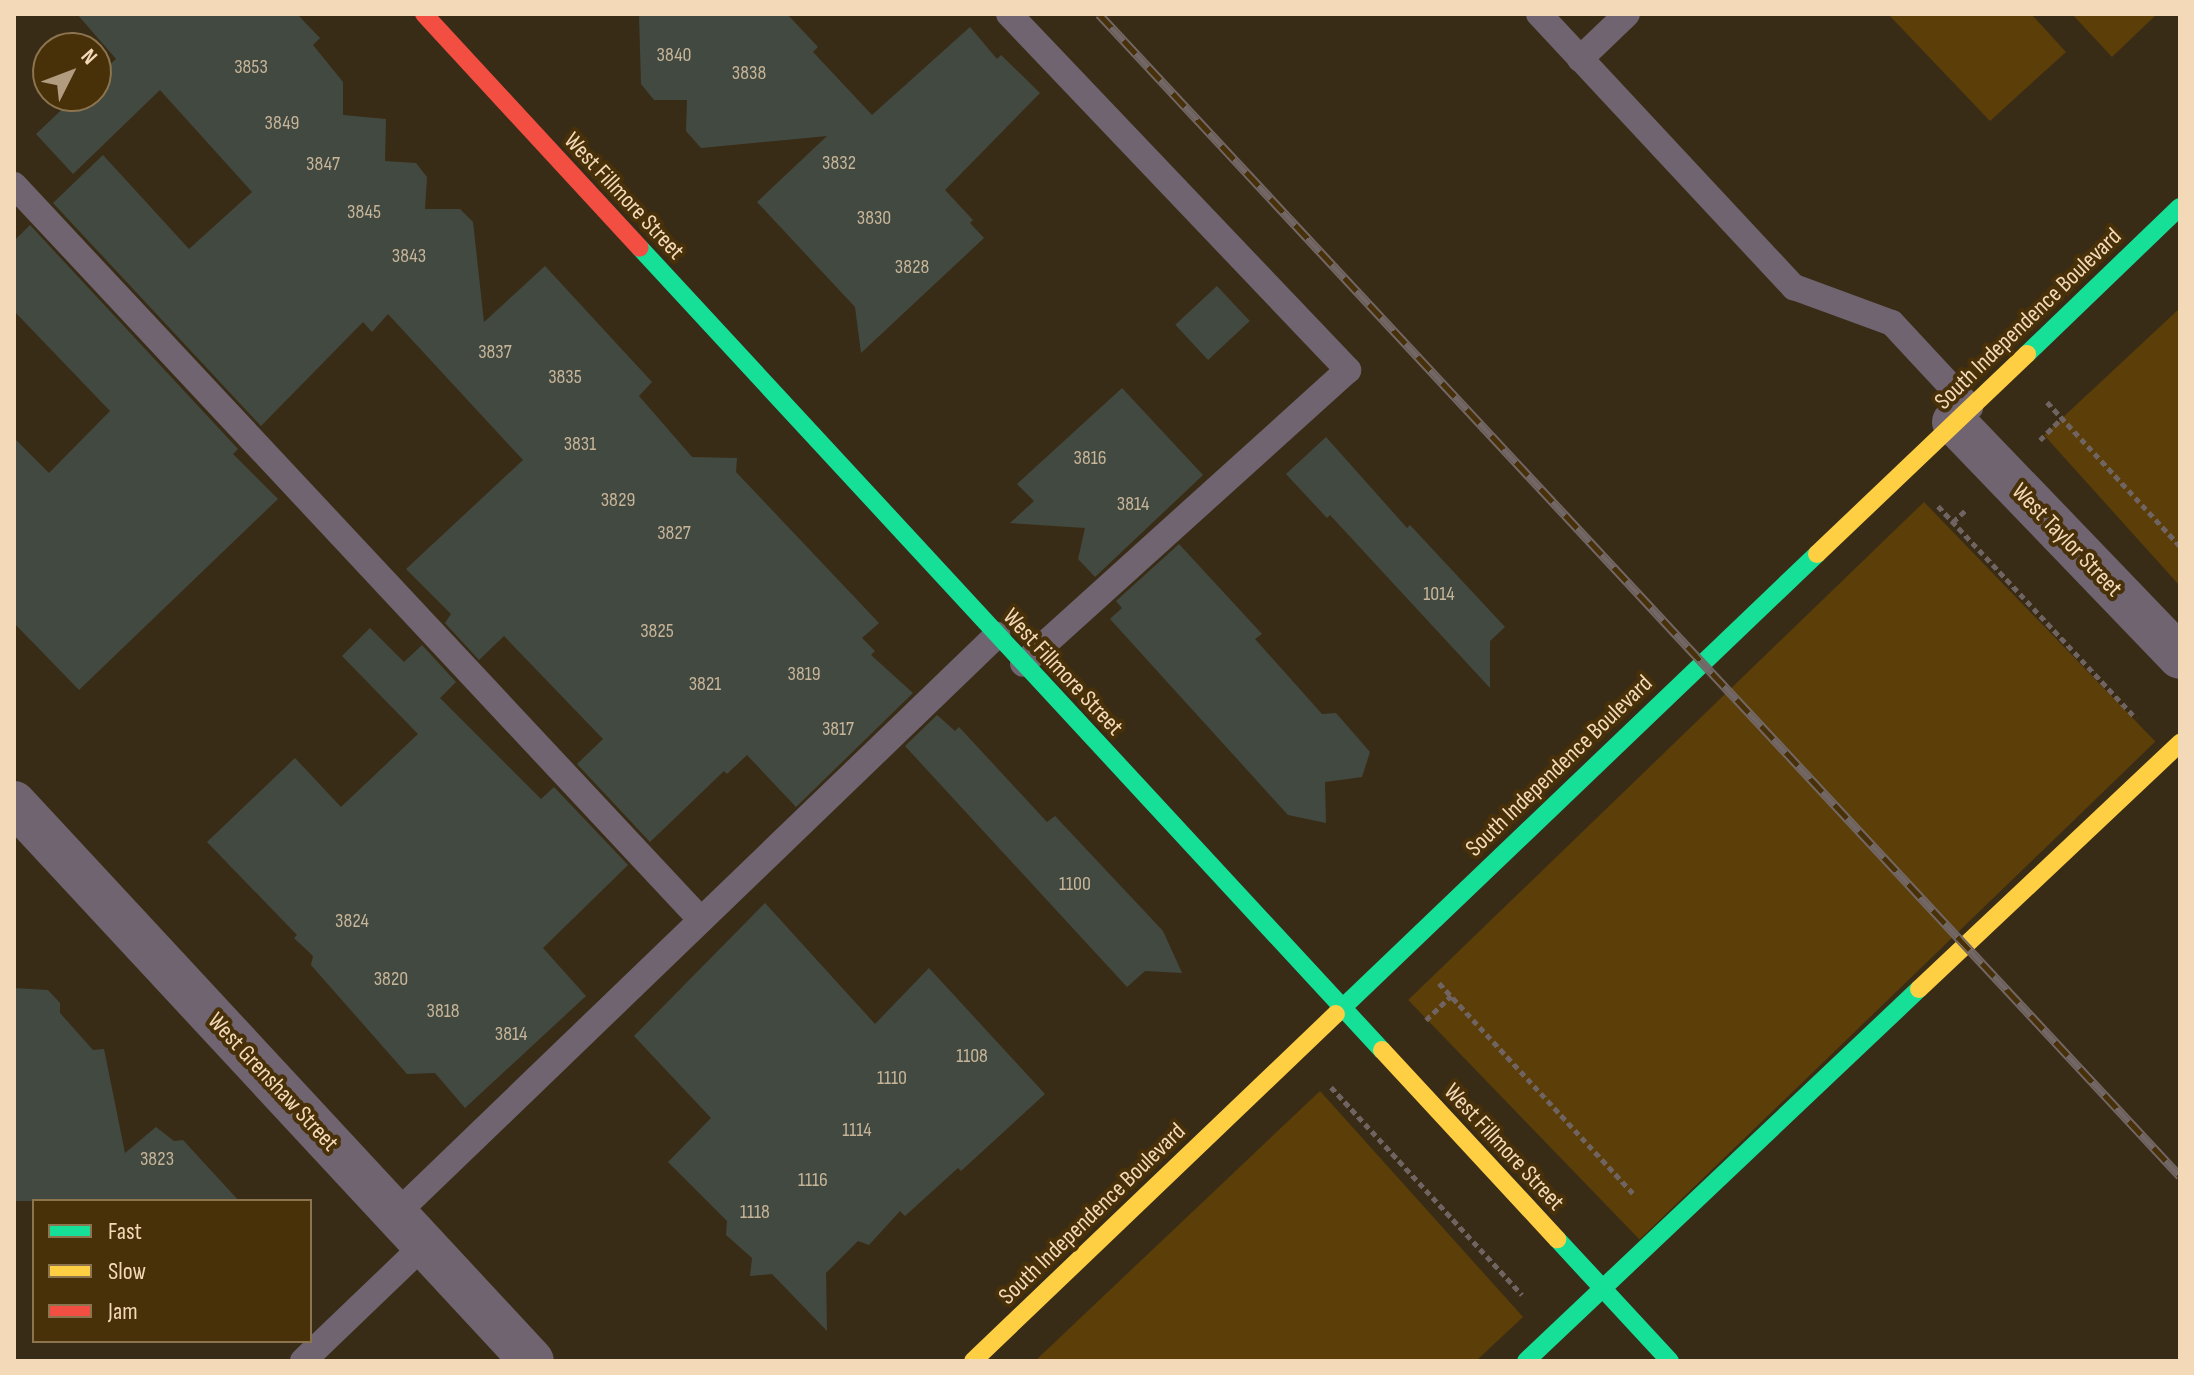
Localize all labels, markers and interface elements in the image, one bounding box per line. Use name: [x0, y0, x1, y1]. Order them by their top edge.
north arrow: [32, 32, 112, 112]
house number: 3840: [657, 43, 691, 67]
text: N: [75, 44, 103, 70]
house number: 3853: [234, 55, 268, 79]
house number: 3838: [732, 61, 766, 85]
house number: 3849: [265, 111, 299, 135]
street label: West Fillmore Street: [558, 126, 690, 266]
house number: 3832: [822, 151, 856, 175]
house number: 3847: [306, 152, 340, 176]
house number: 3845: [347, 200, 381, 224]
house number: 3830: [857, 206, 891, 230]
street label: South Independence Boulevard: [1929, 222, 2127, 416]
house number: 3843: [392, 244, 426, 268]
house number: 3828: [895, 255, 929, 279]
house number: 3837: [478, 340, 512, 364]
house number: 3835: [548, 365, 582, 389]
house number: 3831: [564, 432, 596, 456]
house number: 3816: [1074, 446, 1106, 470]
street label: West Taylor Street: [2006, 477, 2128, 603]
house number: 3829: [601, 488, 635, 512]
house number: 3814: [1117, 492, 1149, 516]
house number: 3827: [657, 521, 691, 545]
house number: 1014: [1423, 582, 1455, 606]
street label: West Fillmore Street: [997, 602, 1129, 742]
house number: 3825: [640, 619, 674, 643]
house number: 3819: [788, 662, 820, 686]
street label: South Independence Boulevard: [1460, 669, 1658, 863]
house number: 3821: [689, 672, 721, 696]
house number: 3817: [822, 717, 854, 741]
house number: 1100: [1059, 872, 1091, 896]
house number: 3824: [335, 909, 369, 933]
house number: 3820: [374, 967, 408, 991]
house number: 3818: [427, 999, 459, 1023]
street label: West Grenshaw Street: [201, 1007, 345, 1157]
house number: 3814: [495, 1022, 527, 1046]
house number: 1108: [956, 1044, 988, 1068]
house number: 1110: [877, 1066, 907, 1090]
street label: West Fillmore Street: [1438, 1077, 1570, 1217]
street label: South Independence Boulevard: [993, 1117, 1191, 1311]
house number: 1114: [842, 1118, 872, 1142]
house number: 3823: [140, 1147, 174, 1171]
house number: 1116: [798, 1168, 828, 1192]
legend: [32, 1199, 312, 1343]
house number: 1118: [740, 1200, 770, 1224]
text: Fast: [108, 1217, 142, 1246]
text: Slow: [108, 1257, 146, 1286]
text: Jam: [108, 1297, 138, 1326]

